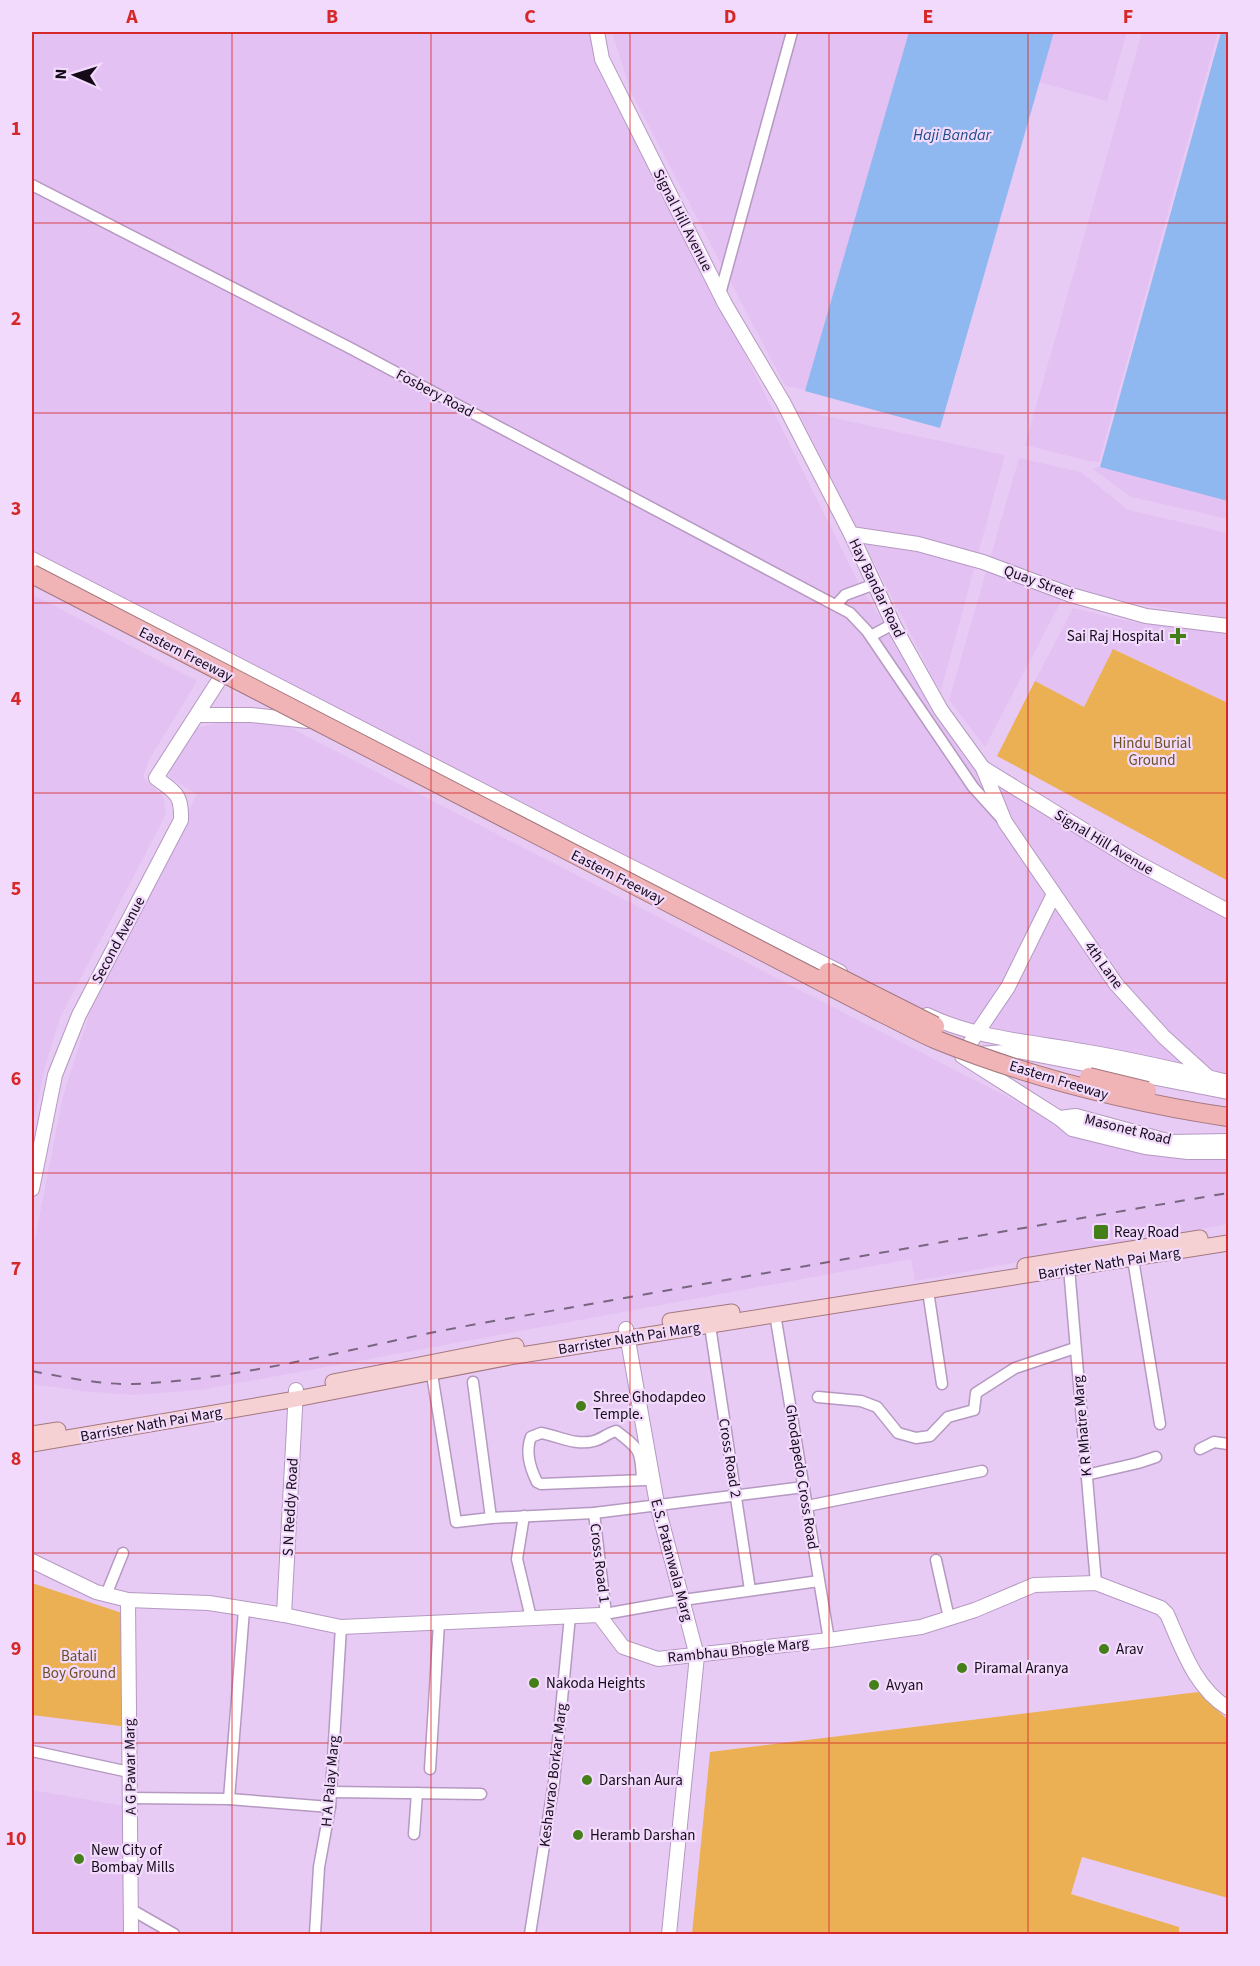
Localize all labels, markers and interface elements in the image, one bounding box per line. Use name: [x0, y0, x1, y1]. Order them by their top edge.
text: A: [125, 3, 138, 31]
text: B: [326, 3, 338, 31]
text: C: [524, 3, 536, 31]
text: D: [724, 3, 736, 31]
text: E: [923, 3, 933, 31]
text: F: [1123, 3, 1133, 31]
north arrow: [45, 45, 105, 105]
text: N: [50, 68, 72, 80]
text: 1: [11, 115, 21, 143]
water label: Haji Bandar: [913, 124, 993, 146]
street label: Signal Hill Avenue: [648, 165, 717, 275]
text: 2: [11, 305, 21, 333]
street label: Fosbery Road: [392, 364, 477, 423]
text: 3: [11, 495, 21, 523]
street label: Hay Bandar Road: [843, 535, 910, 641]
street label: Quay Street: [1001, 560, 1077, 605]
street label: Eastern Freeway: [135, 622, 236, 687]
place label: Sai Raj Hospital: [1067, 626, 1164, 647]
marker: Sai Raj Hospital: [1169, 627, 1187, 645]
text: 4: [11, 685, 22, 713]
park label: Hindu Burial Ground: [1113, 733, 1191, 771]
street label: Signal Hill Avenue: [1050, 805, 1157, 880]
street label: Eastern Freeway: [567, 845, 668, 910]
text: 5: [11, 875, 21, 903]
street label: Second Avenue: [87, 893, 150, 987]
street label: 4th Lane: [1079, 937, 1128, 993]
street label: Eastern Freeway: [1007, 1055, 1111, 1106]
text: 6: [11, 1065, 21, 1093]
street label: Masonet Road: [1082, 1109, 1173, 1150]
place label: Reay Road: [1114, 1222, 1179, 1243]
marker: Reay Road: [1092, 1223, 1110, 1241]
street label: Barrister Nath Pai Marg: [1037, 1242, 1182, 1285]
text: 7: [11, 1255, 21, 1283]
street label: Barrister Nath Pai Marg: [557, 1317, 702, 1360]
street label: K R Mhatre Marg: [1068, 1374, 1097, 1477]
place label: Shree Ghodapdeo Temple.: [593, 1387, 706, 1425]
marker: Shree Ghodapdeo Temple.: [574, 1399, 588, 1413]
street label: Barrister Nath Pai Marg: [79, 1402, 224, 1447]
street label: Ghodapedo Cross Road: [780, 1403, 823, 1551]
street label: Cross Road 2: [713, 1417, 746, 1499]
text: 8: [11, 1445, 21, 1473]
street label: S N Reddy Road: [277, 1457, 304, 1557]
street label: E.S. Patanwala Marg: [645, 1497, 698, 1624]
street label: Cross Road 1: [584, 1522, 615, 1604]
street label: Rambhau Bhogle Marg: [667, 1633, 810, 1668]
text: 9: [11, 1635, 21, 1663]
place label: Arav: [1116, 1639, 1144, 1660]
marker: Arav: [1097, 1642, 1111, 1656]
park label: Batali Boy Ground: [42, 1646, 116, 1684]
place label: Piramal Aranya: [974, 1658, 1068, 1679]
marker: Piramal Aranya: [955, 1661, 969, 1675]
place label: Nakoda Heights: [546, 1673, 645, 1694]
place label: Avyan: [886, 1675, 924, 1696]
marker: Nakoda Heights: [527, 1676, 541, 1690]
marker: Avyan: [867, 1678, 881, 1692]
street label: Keshavrao Borkar Marg: [534, 1701, 573, 1848]
street label: A G Pawar Marg: [119, 1718, 142, 1815]
street label: H A Palay Marg: [316, 1734, 345, 1828]
place label: Darshan Aura: [599, 1770, 683, 1791]
marker: Darshan Aura: [580, 1773, 594, 1787]
text: 10: [5, 1825, 27, 1853]
place label: Heramb Darshan: [590, 1825, 696, 1846]
marker: Heramb Darshan: [571, 1828, 585, 1842]
place label: New City of Bombay Mills: [91, 1840, 175, 1878]
marker: New City of Bombay Mills: [72, 1852, 86, 1866]

